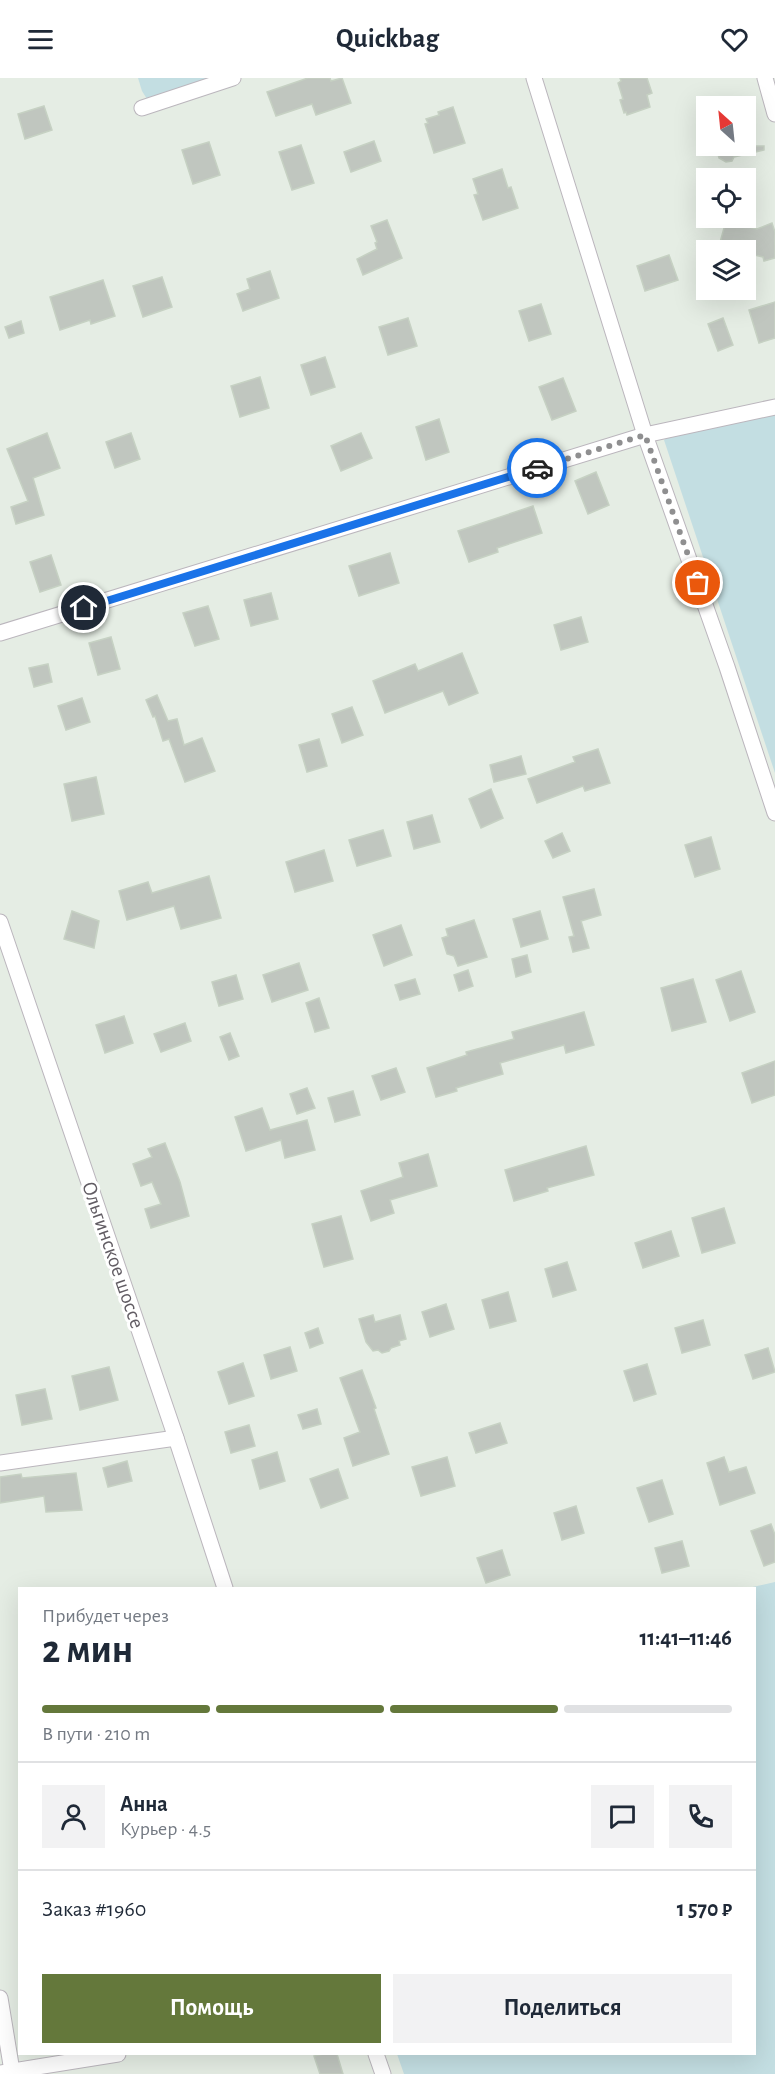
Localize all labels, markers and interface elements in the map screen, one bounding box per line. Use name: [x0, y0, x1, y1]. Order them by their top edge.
icon: menu: [24, 23, 57, 56]
icon: heart: [718, 23, 751, 56]
text: Quickbag: [336, 25, 439, 52]
north arrow: [696, 96, 756, 156]
map controls: [696, 96, 756, 300]
button: locate: [696, 168, 756, 228]
button: layers: [696, 240, 756, 300]
courier: [507, 438, 567, 498]
icon: car: [521, 452, 554, 485]
pin: [672, 557, 723, 608]
icon: bag: [681, 566, 714, 599]
pin: [58, 582, 109, 633]
icon: home: [67, 591, 100, 624]
street label: Ольгинское шоссе: [78, 1179, 148, 1331]
text: Прибудет через: [42, 1606, 169, 1626]
text: 11:41–11:46: [639, 1627, 732, 1649]
text: 2 мин: [42, 1631, 133, 1670]
text: В пути · 210 m: [42, 1724, 150, 1744]
button: person: [42, 1785, 105, 1848]
button: chat: [591, 1785, 654, 1848]
button: phone: [669, 1785, 732, 1848]
text: Анна: [120, 1793, 168, 1815]
text: Курьер · 4.5: [120, 1819, 211, 1839]
text: Заказ #1960: [42, 1898, 146, 1920]
text: 1 570 ₽: [677, 1898, 732, 1920]
button: Помощь: [42, 1974, 381, 2043]
button: Поделиться: [393, 1974, 732, 2043]

